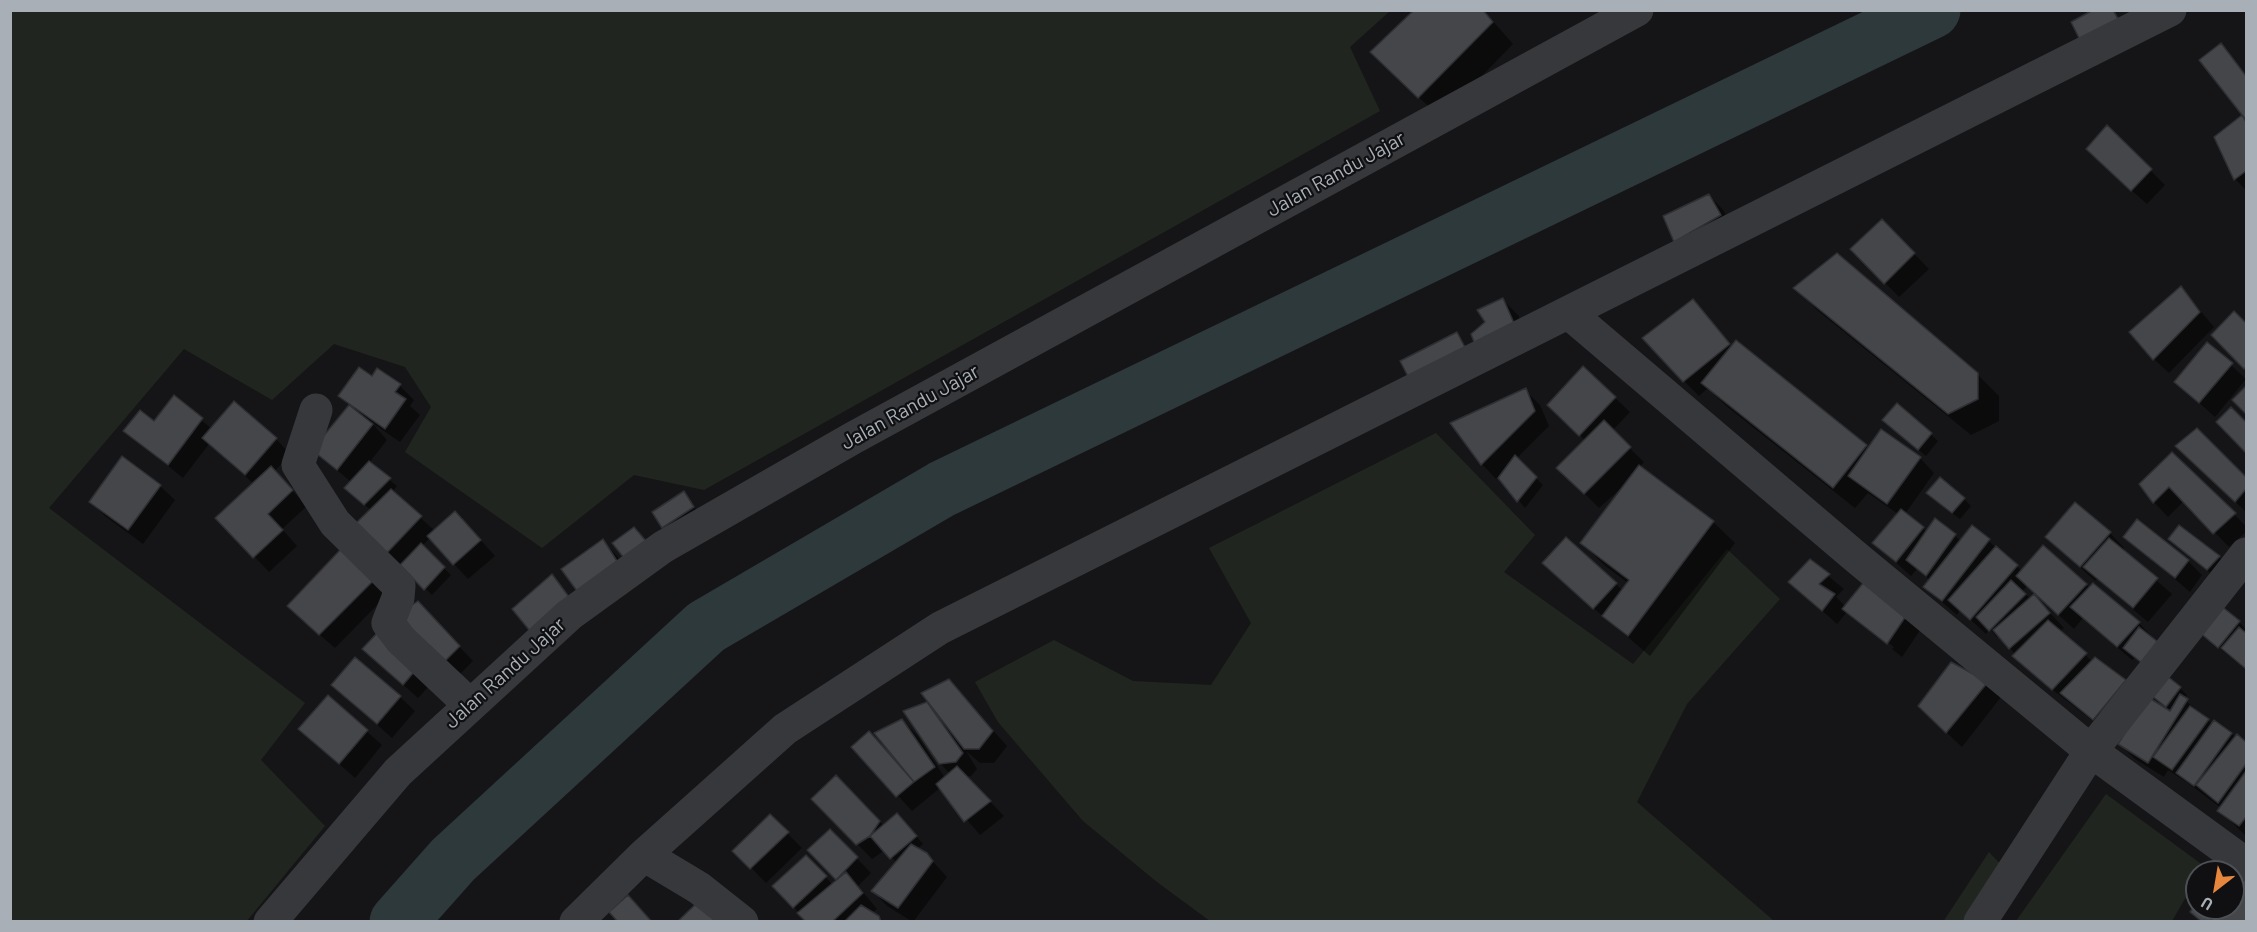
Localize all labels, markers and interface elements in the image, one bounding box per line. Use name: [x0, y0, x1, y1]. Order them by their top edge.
street label: Jalan Randu Jajar: [1263, 126, 1409, 222]
street label: Jalan Randu Jajar: [837, 359, 983, 455]
street label: Jalan Randu Jajar: [440, 612, 570, 734]
north arrow: [2185, 860, 2245, 920]
text: U: [2197, 893, 2216, 915]

